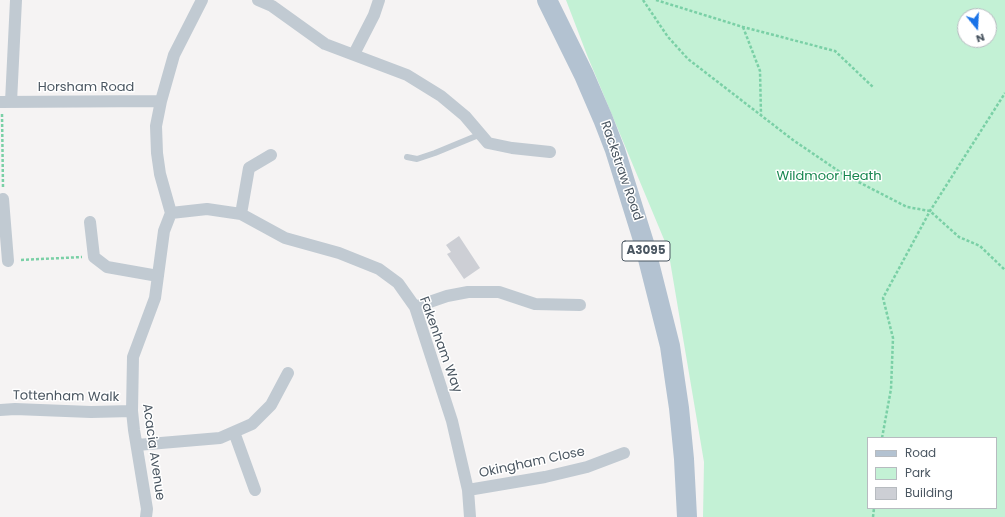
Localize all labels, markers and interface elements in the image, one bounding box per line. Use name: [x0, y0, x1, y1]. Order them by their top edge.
north arrow: [957, 8, 997, 48]
text: N: [974, 30, 987, 47]
street label: Horsham Road: [38, 80, 134, 96]
street label: Rackstraw Road: [597, 119, 645, 223]
park label: Wildmoor Heath: [776, 169, 882, 185]
road number: A3095: [622, 241, 670, 261]
street label: Fakenham Way: [415, 295, 465, 395]
street label: Tottenham Walk: [13, 388, 119, 406]
street label: Acacia Avenue: [138, 403, 168, 501]
legend: [867, 437, 997, 509]
street label: Okingham Close: [478, 444, 586, 482]
text: Road: [905, 444, 936, 461]
text: Park: [905, 464, 931, 481]
text: Building: [905, 484, 953, 501]

